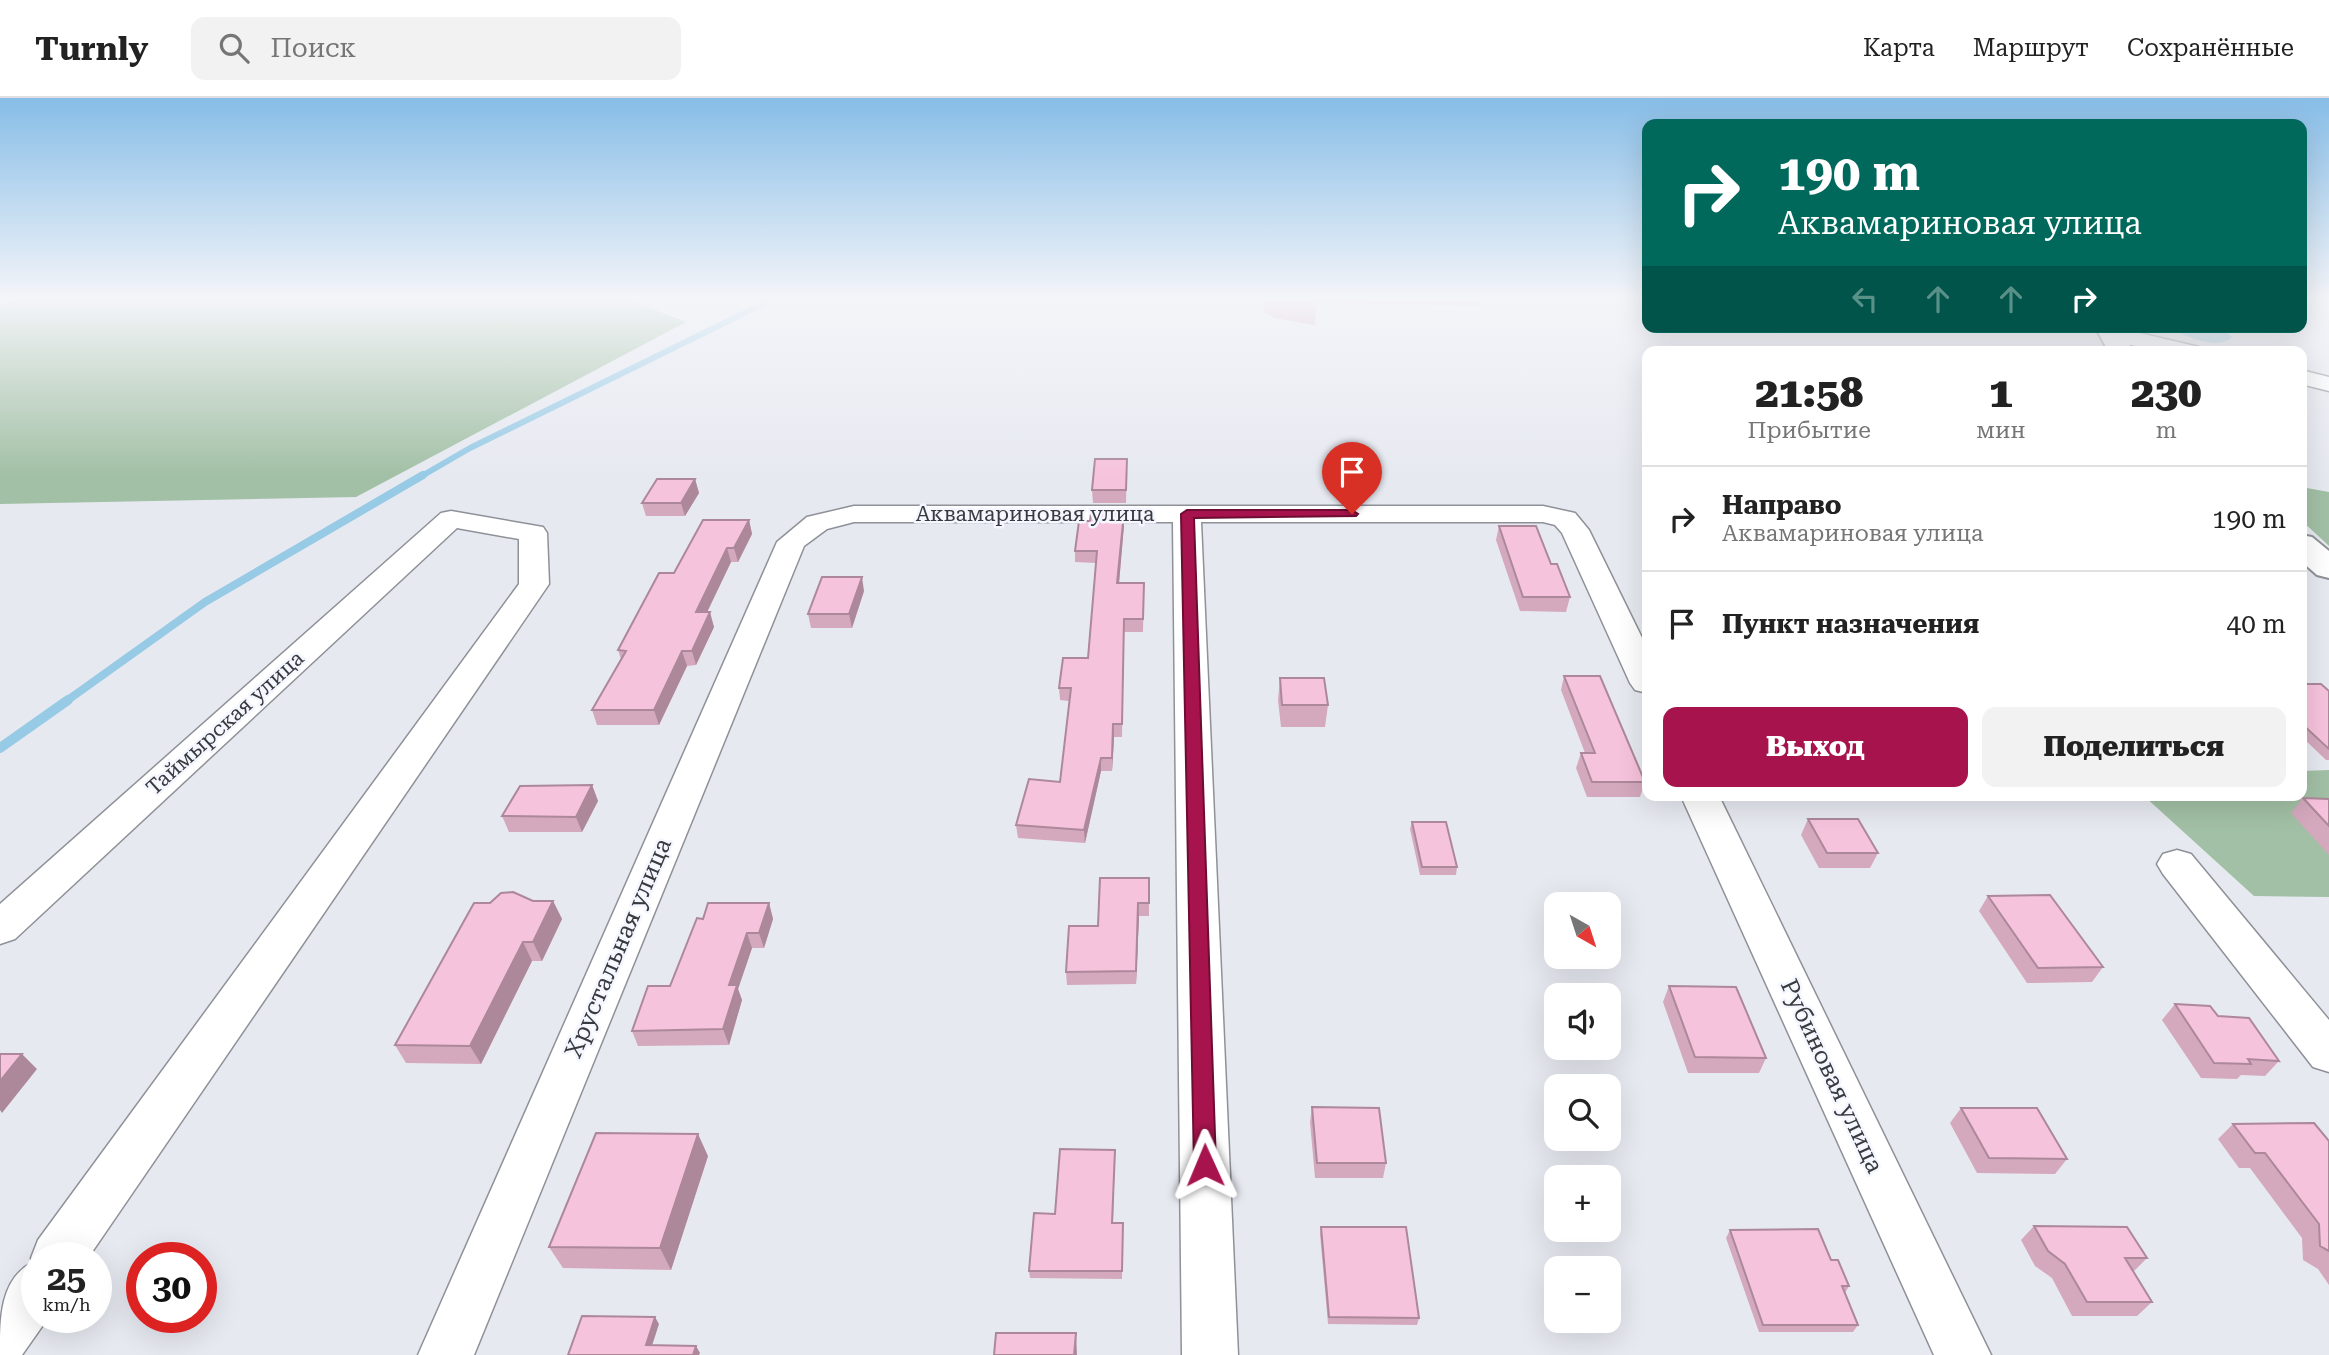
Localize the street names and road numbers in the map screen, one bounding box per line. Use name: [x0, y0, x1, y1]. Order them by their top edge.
street label: Аквамариновая улица: [916, 502, 1155, 526]
street label: Таймырская улица: [141, 646, 309, 800]
street label: Хрустальная улица: [559, 834, 677, 1062]
street label: Рубиновая улица: [1775, 975, 1889, 1177]

